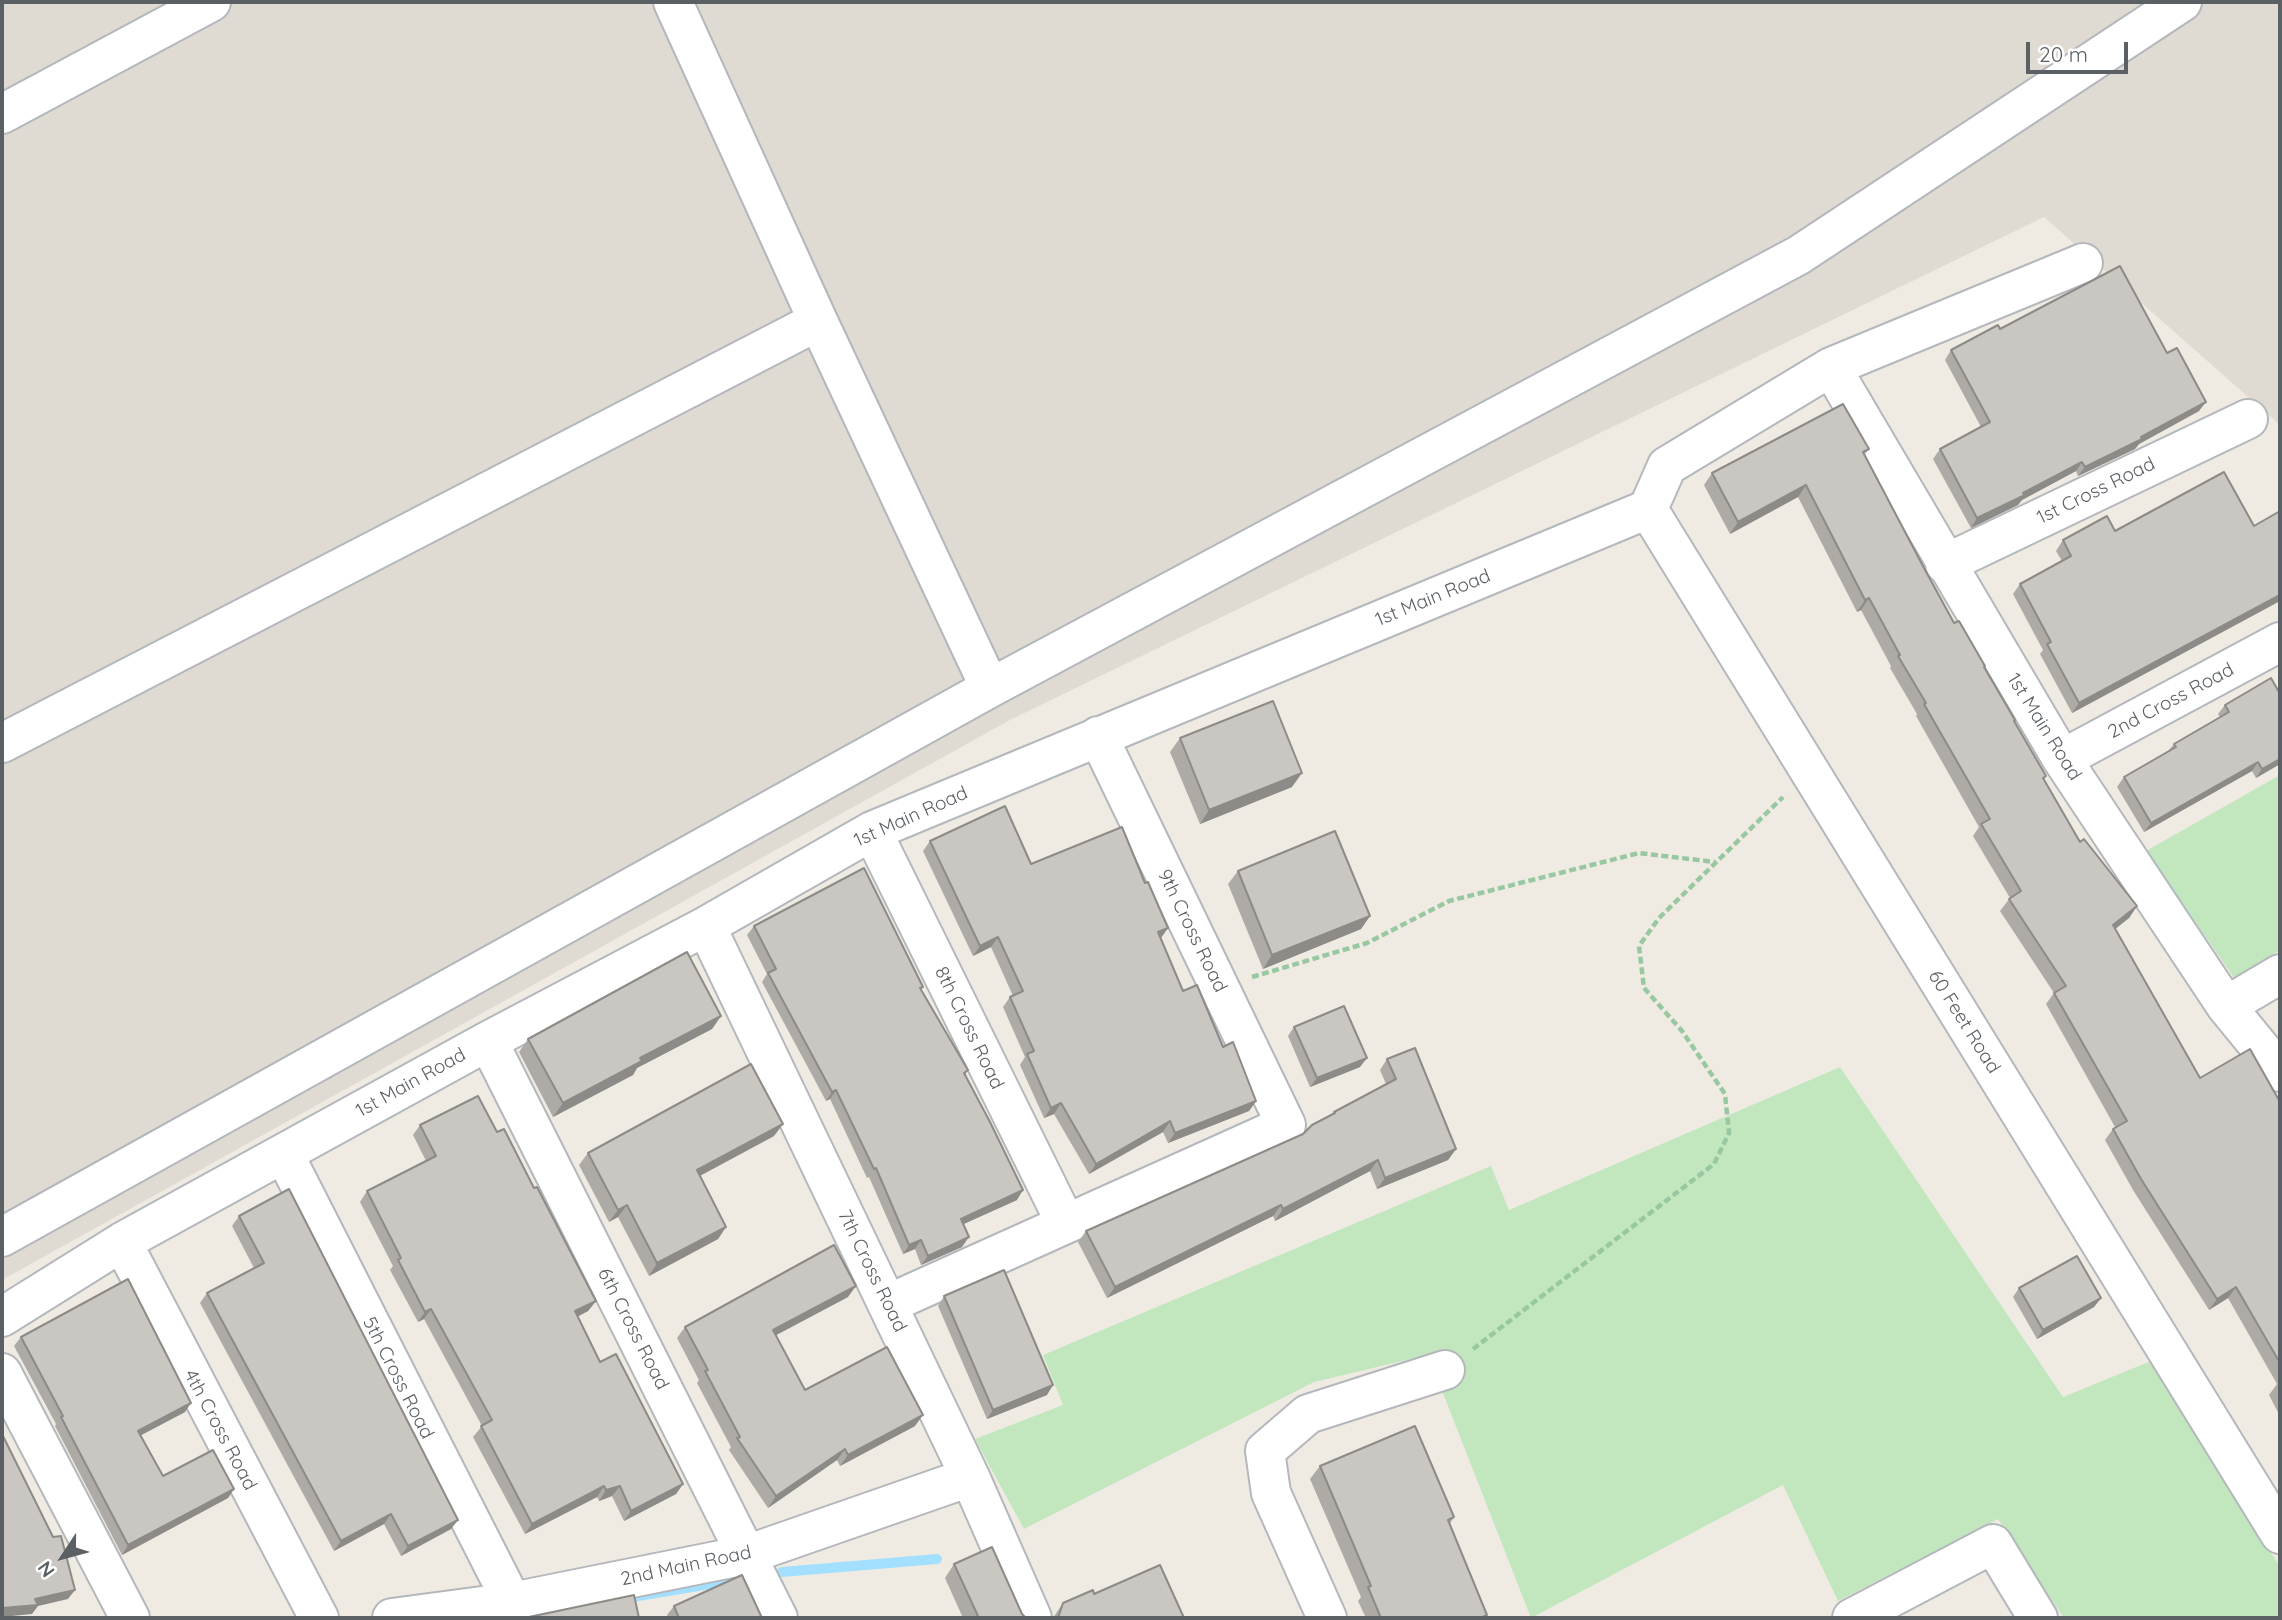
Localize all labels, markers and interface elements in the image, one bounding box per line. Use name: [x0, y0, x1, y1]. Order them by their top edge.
scale bar: [2030, 28, 2132, 72]
text: 20 m: [2039, 41, 2088, 67]
street label: 1st Cross Road: [2033, 453, 2159, 529]
street label: 1st Main Road: [1372, 565, 1494, 631]
street label: 2nd Cross Road: [2104, 658, 2238, 744]
street label: 1st Main Road: [2002, 669, 2086, 785]
street label: 1st Main Road: [851, 782, 971, 852]
street label: 9th Cross Road: [1152, 866, 1232, 996]
street label: 8th Cross Road: [929, 963, 1009, 1093]
street label: 60 Feet Road: [1923, 966, 2005, 1078]
street label: 1st Main Road: [352, 1043, 470, 1123]
street label: 7th Cross Road: [833, 1206, 911, 1336]
street label: 6th Cross Road: [593, 1264, 673, 1394]
street label: 5th Cross Road: [357, 1313, 439, 1443]
street label: 4th Cross Road: [179, 1366, 261, 1494]
north arrow: [28, 1522, 98, 1592]
street label: 2nd Main Road: [619, 1541, 753, 1591]
text: N: [32, 1557, 60, 1582]

